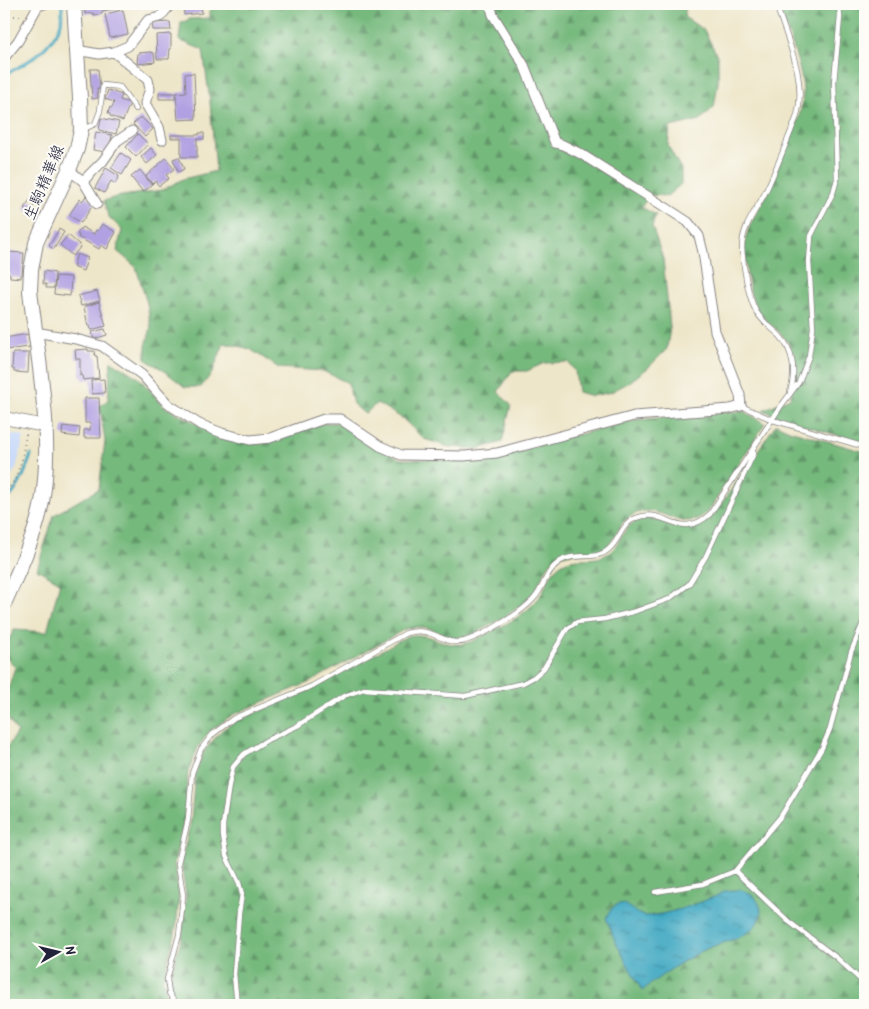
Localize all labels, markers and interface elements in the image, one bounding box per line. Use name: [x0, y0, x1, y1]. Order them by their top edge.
street label: 生駒精華線: [17, 141, 69, 223]
north arrow: [32, 926, 82, 976]
text: N: [61, 945, 81, 956]

